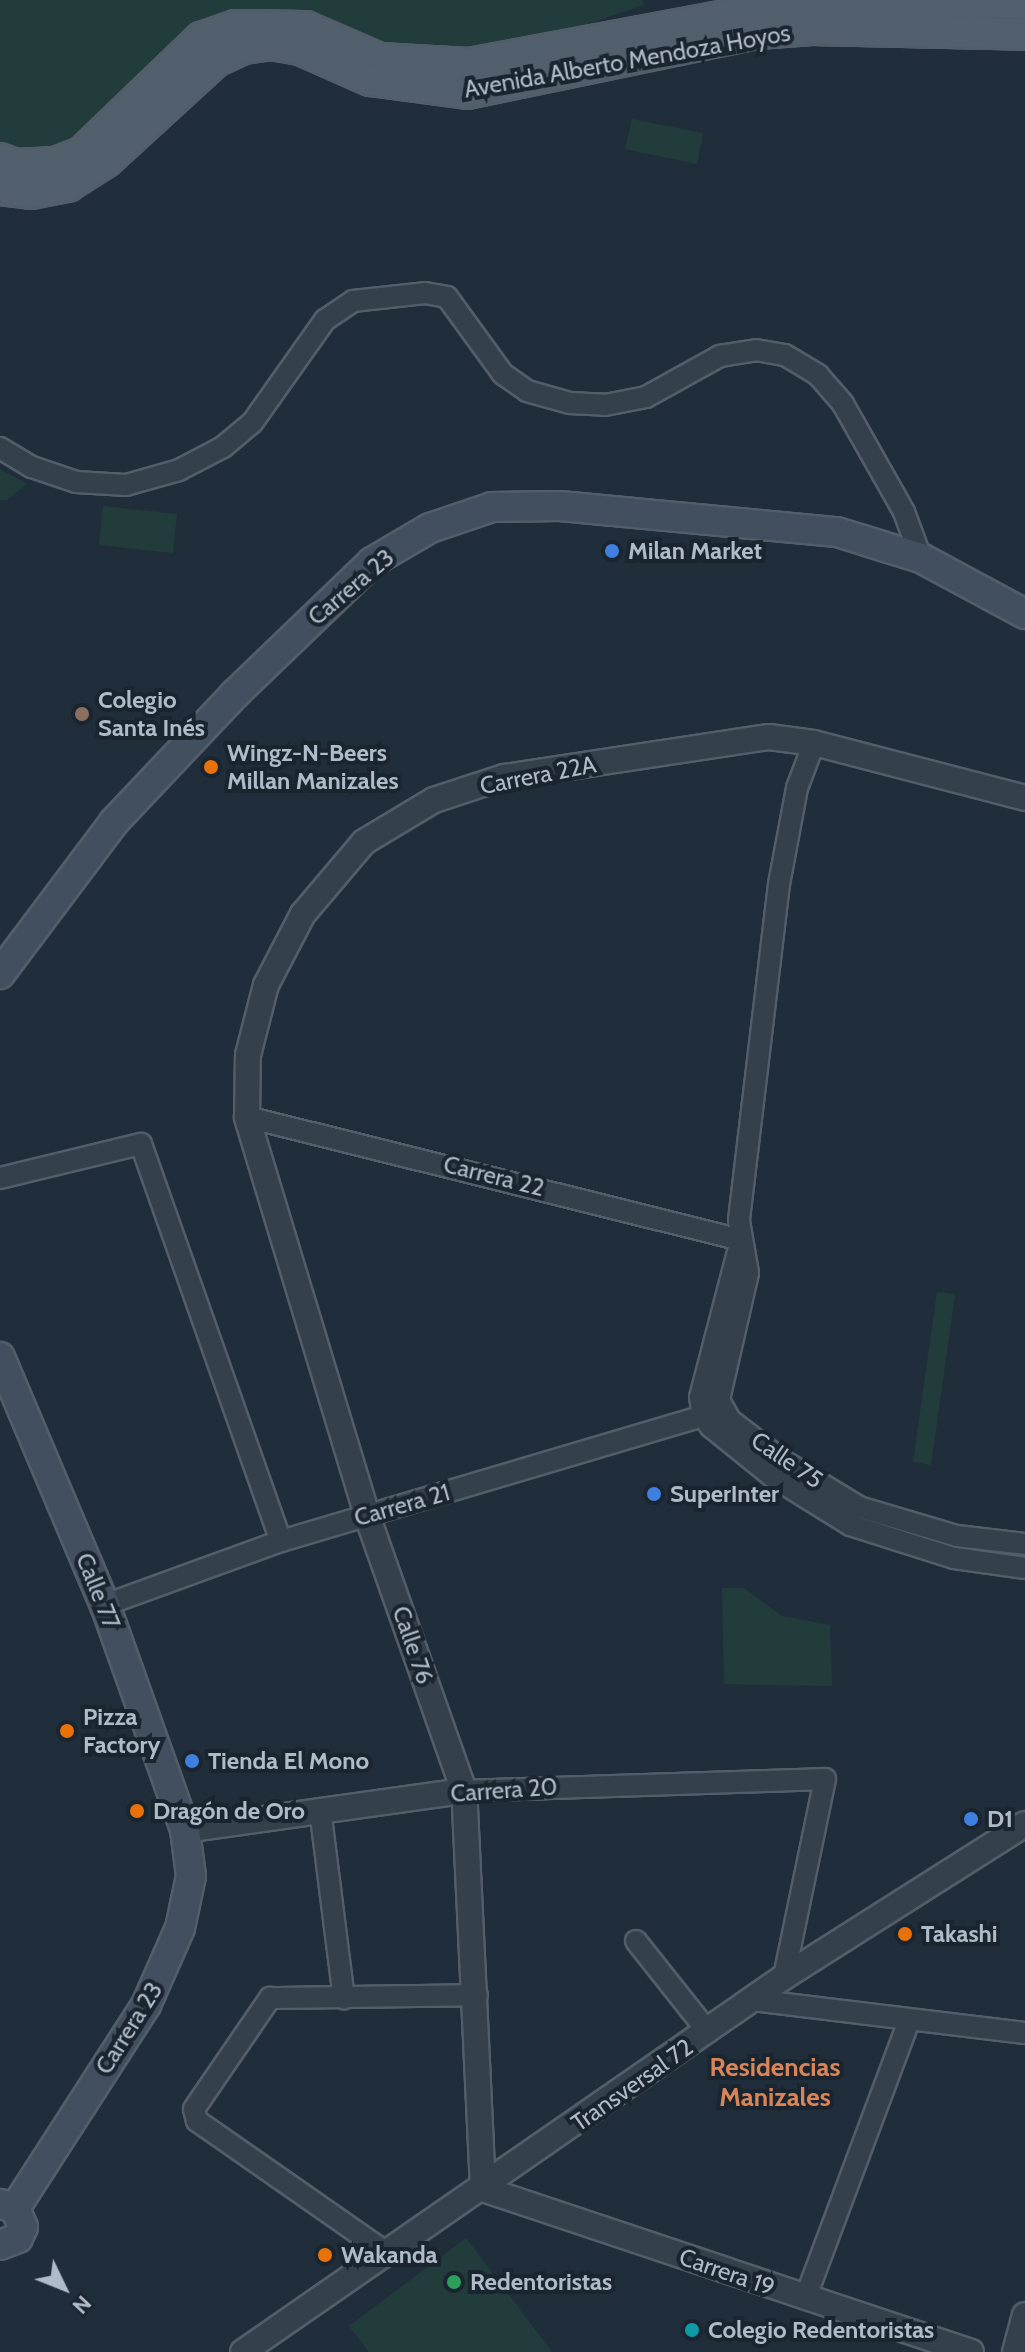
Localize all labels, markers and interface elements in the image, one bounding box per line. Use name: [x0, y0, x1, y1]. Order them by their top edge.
street label: Avenida Alberto Mendoza Hoyos: [462, 18, 792, 104]
place label: Milan Market: [628, 537, 762, 565]
marker: Milan Market: [603, 542, 621, 560]
street label: Carrera 23: [302, 543, 400, 631]
place label: Colegio Santa Inés: [98, 686, 205, 742]
marker: Colegio Santa Inés: [73, 705, 91, 723]
place label: Wingz-N-Beers Millan Manizales: [227, 739, 399, 795]
street label: Carrera 22A: [477, 750, 599, 800]
marker: Wingz-N-Beers Millan Manizales: [202, 758, 220, 776]
street label: Carrera 22: [441, 1150, 547, 1202]
street label: Calle 75: [746, 1426, 828, 1494]
street label: Carrera 21: [351, 1478, 453, 1532]
place label: SuperInter: [670, 1480, 779, 1508]
marker: SuperInter: [645, 1485, 663, 1503]
street label: Calle 77: [70, 1549, 126, 1633]
street label: Calle 76: [386, 1602, 440, 1688]
place label: Pizza Factory: [83, 1703, 160, 1759]
marker: Pizza Factory: [58, 1722, 76, 1740]
place label: Tienda El Mono: [208, 1747, 369, 1775]
marker: Tienda El Mono: [183, 1752, 201, 1770]
street label: Carrera 20: [450, 1772, 558, 1808]
place label: Dragón de Oro: [153, 1797, 305, 1825]
marker: Dragón de Oro: [128, 1802, 146, 1820]
place label: D1: [987, 1805, 1013, 1833]
marker: D1: [962, 1810, 980, 1828]
place label: Takashi: [921, 1920, 998, 1948]
marker: Takashi: [896, 1925, 914, 1943]
street label: Carrera 23: [89, 1977, 169, 2079]
street label: Transversal 72: [566, 2033, 698, 2137]
district label: Residencias Manizales: [709, 2052, 841, 2114]
place label: Wakanda: [341, 2241, 438, 2269]
street label: Carrera 19: [675, 2242, 779, 2302]
marker: Wakanda: [316, 2246, 334, 2264]
north arrow: [24, 2248, 104, 2328]
place label: Redentoristas: [470, 2268, 612, 2296]
marker: Redentoristas: [445, 2273, 463, 2291]
text: N: [67, 2290, 97, 2320]
place label: Colegio Redentoristas: [708, 2316, 934, 2344]
marker: Colegio Redentoristas: [683, 2321, 701, 2339]

